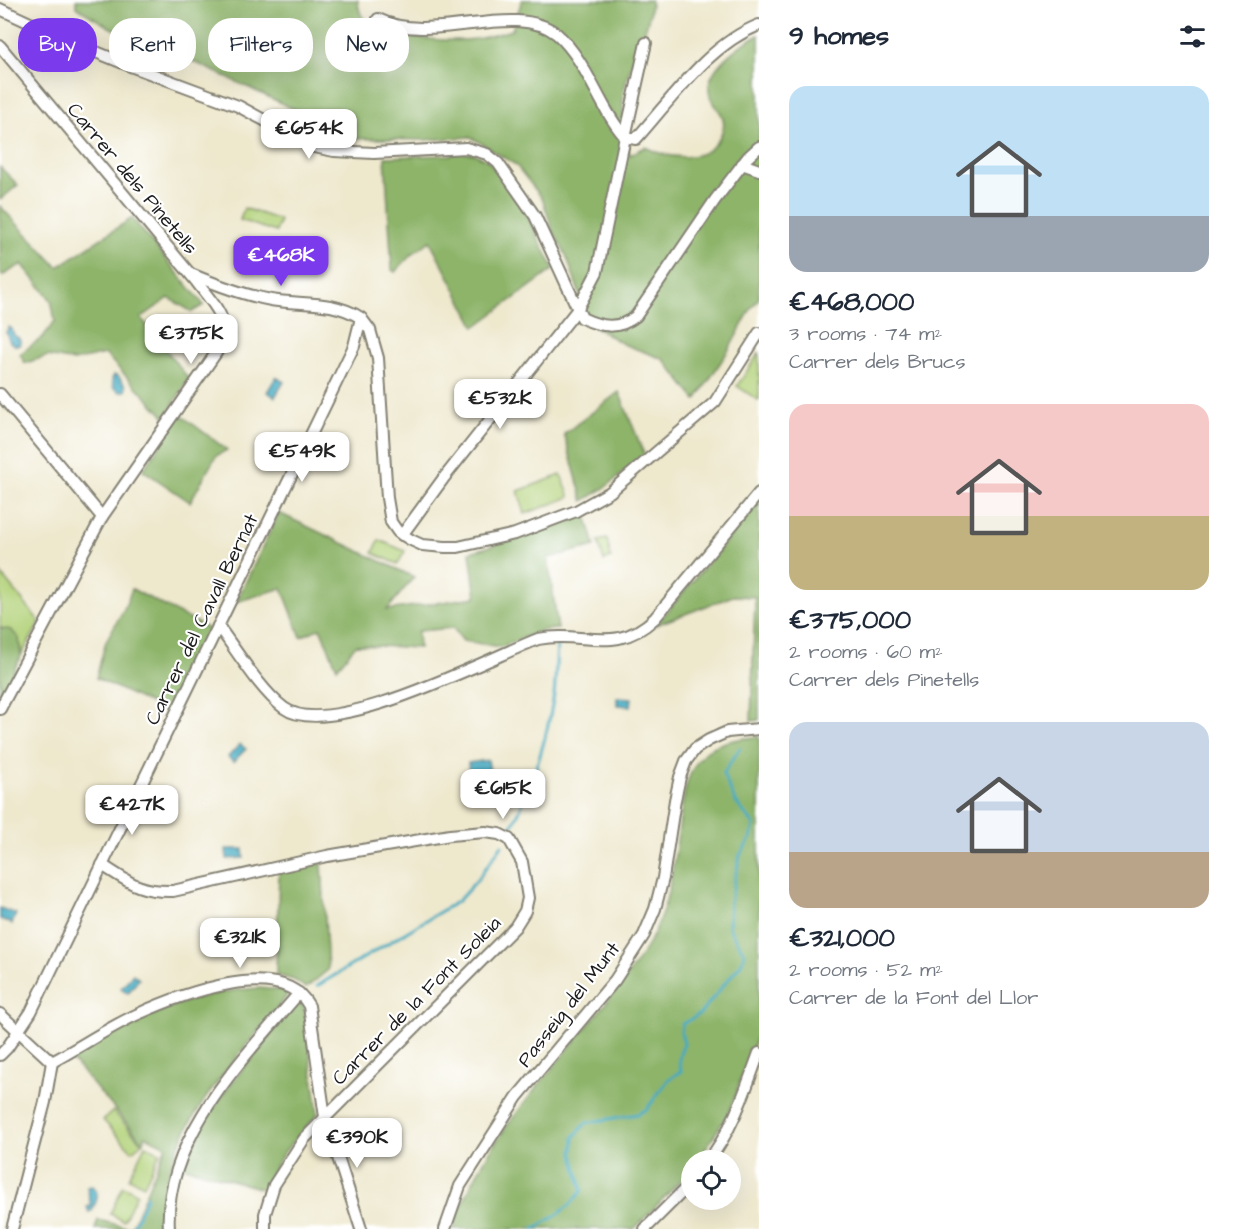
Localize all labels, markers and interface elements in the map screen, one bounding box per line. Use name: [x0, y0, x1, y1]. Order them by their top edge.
chip: Buy: [18, 18, 97, 72]
chip: Rent: [109, 18, 196, 72]
chip: Filters: [208, 18, 313, 72]
chip: New: [325, 18, 409, 72]
text: 9 homes: [789, 18, 889, 54]
icon: filters: [1176, 20, 1209, 53]
street label: Carrer dels Pinetells: [60, 97, 204, 261]
pin: €654K: [267, 109, 351, 160]
text: €654K: [275, 114, 343, 142]
icon: home: [945, 125, 1053, 233]
pin: €468K: [239, 236, 323, 287]
text: €468K: [247, 241, 315, 269]
text: €468,000: [789, 284, 914, 320]
pin: €375K: [149, 314, 233, 365]
text: €375K: [159, 319, 223, 347]
text: 3 rooms · 74 m²: [789, 320, 942, 348]
text: Carrer dels Brucs: [789, 348, 966, 376]
pin: €532K: [458, 379, 542, 430]
text: €532K: [468, 384, 532, 412]
pin: €549K: [260, 432, 344, 483]
text: €549K: [268, 437, 336, 465]
icon: home: [945, 443, 1053, 551]
street label: Carrer del Cavall Bernat: [138, 509, 265, 730]
text: €375,000: [789, 602, 911, 638]
text: 2 rooms · 60 m²: [789, 638, 943, 666]
text: Carrer dels Pinetells: [789, 666, 979, 694]
icon: home: [945, 761, 1053, 869]
pin: €615K: [461, 769, 545, 820]
text: €615K: [474, 774, 532, 802]
pin: €427K: [90, 785, 174, 836]
text: €427K: [99, 790, 165, 818]
street label: Carrer de la Font Soleia: [326, 910, 508, 1092]
pin: €321K: [198, 918, 282, 969]
text: €321,000: [789, 920, 895, 956]
text: €321K: [214, 923, 266, 951]
street label: Passeig del Munt: [511, 936, 627, 1074]
text: 2 rooms · 52 m²: [789, 956, 943, 984]
text: Carrer de la Font del Llor: [789, 984, 1038, 1012]
pin: €390K: [315, 1118, 399, 1169]
text: €390K: [326, 1123, 388, 1151]
map controls: [681, 1150, 741, 1210]
button: locate: [681, 1150, 741, 1210]

